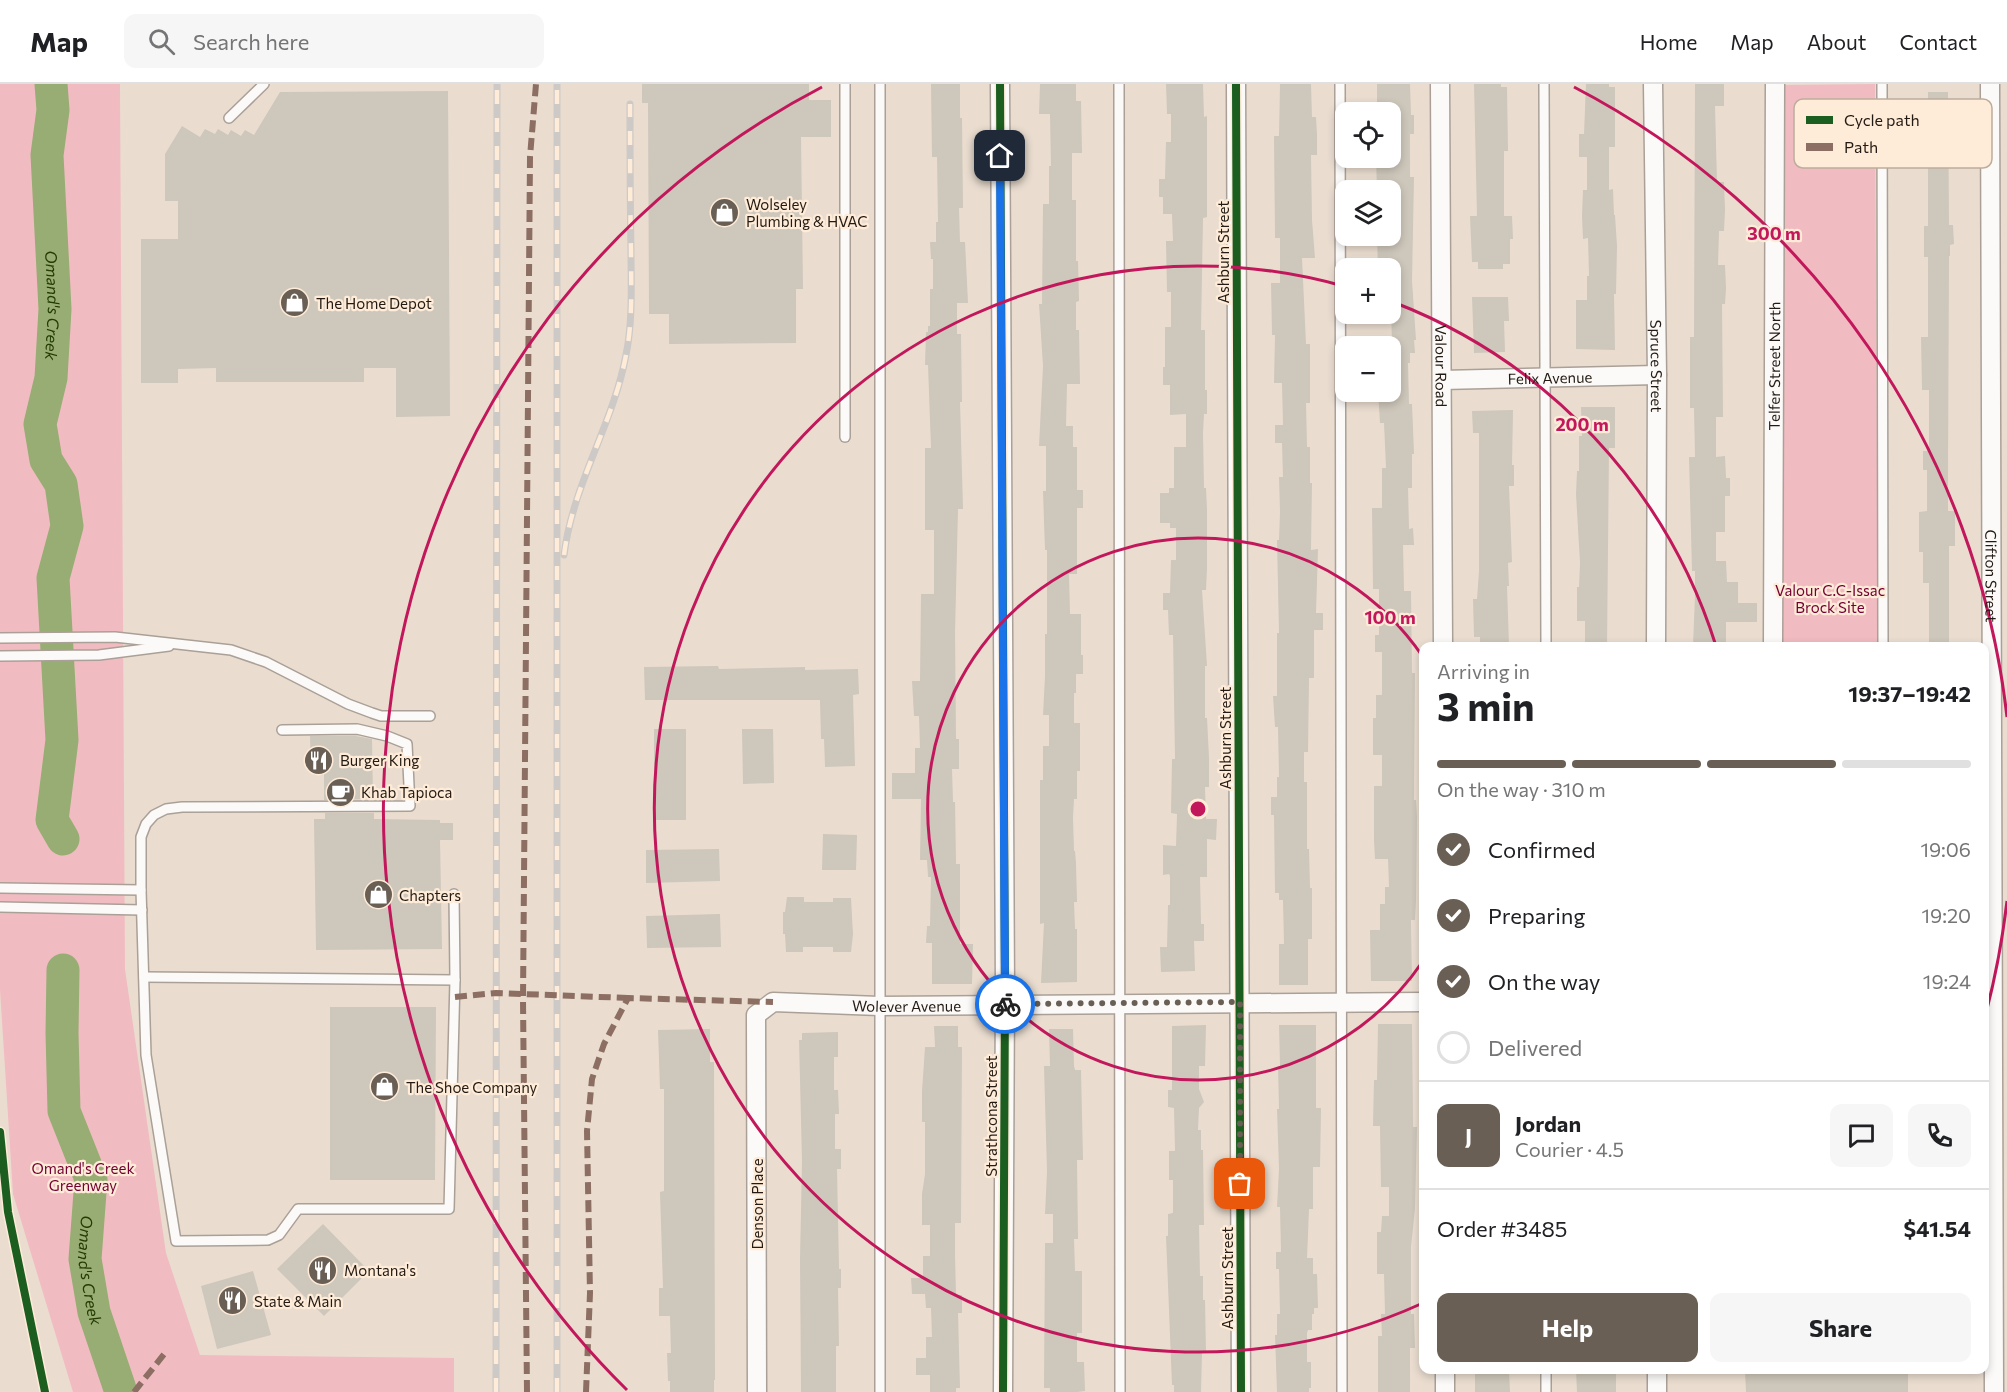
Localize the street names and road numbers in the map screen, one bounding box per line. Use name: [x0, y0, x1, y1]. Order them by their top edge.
street label: Ashburn Street: [1214, 201, 1232, 303]
street label: Telfer Street North: [1765, 302, 1783, 430]
street label: Spruce Street: [1647, 319, 1666, 412]
street label: Valour Road: [1432, 325, 1451, 407]
street label: Felix Avenue: [1507, 368, 1593, 387]
street label: Clifton Street: [1982, 530, 2001, 622]
street label: Ashburn Street: [1216, 687, 1234, 789]
street label: Wolever Avenue: [852, 996, 961, 1015]
street label: Strathcona Street: [982, 1055, 1000, 1177]
street label: Denson Place: [748, 1158, 766, 1250]
street label: Ashburn Street: [1218, 1227, 1236, 1329]

